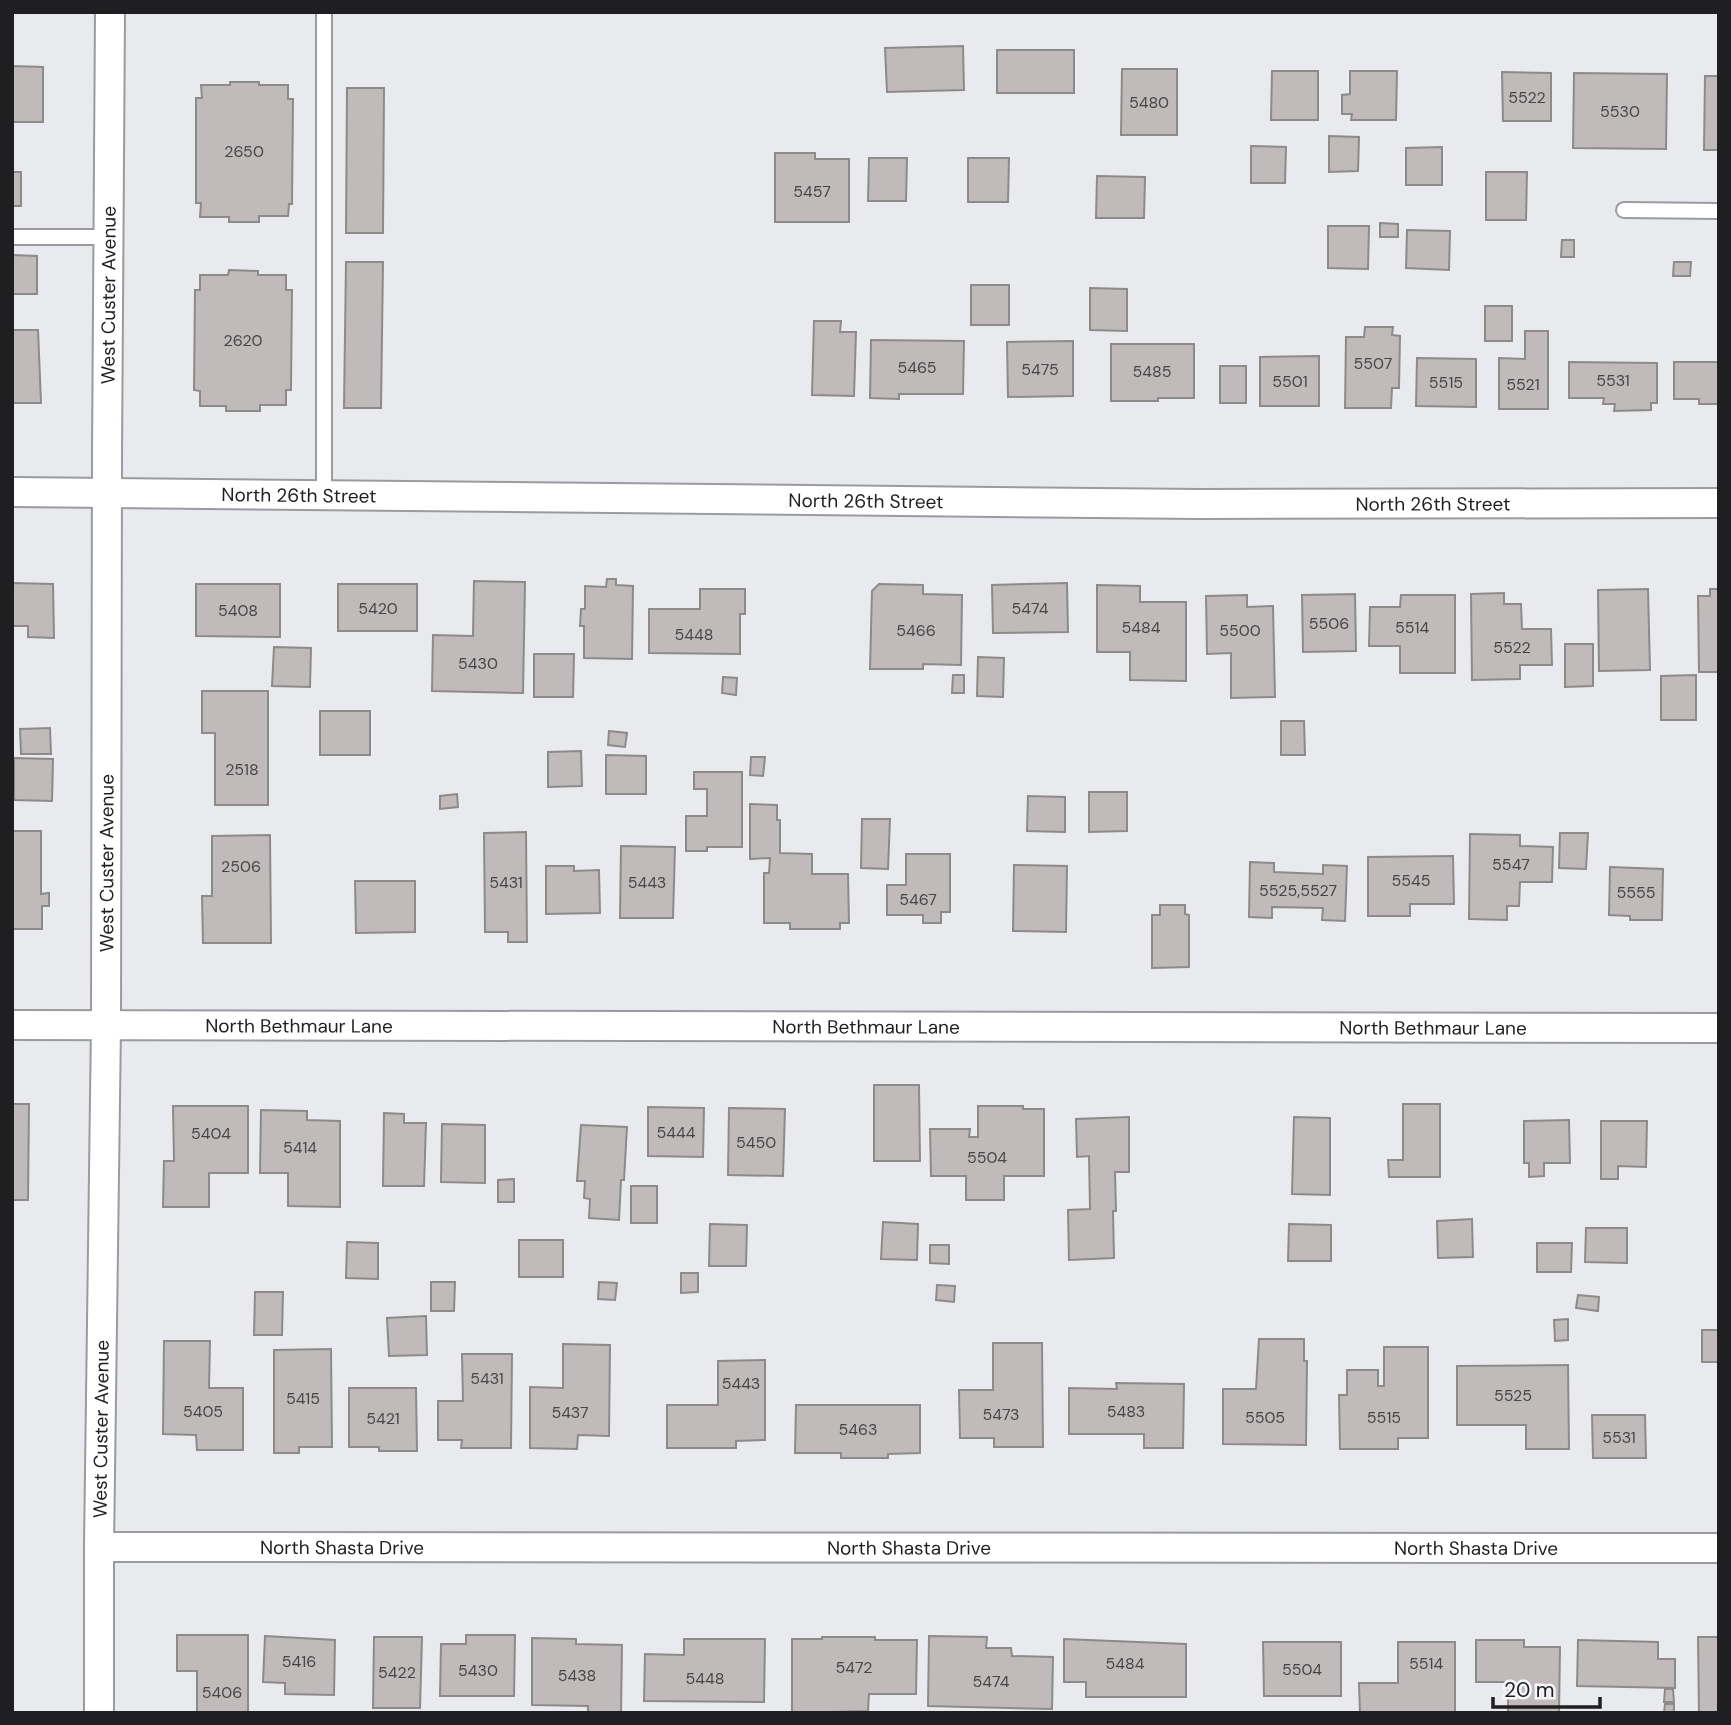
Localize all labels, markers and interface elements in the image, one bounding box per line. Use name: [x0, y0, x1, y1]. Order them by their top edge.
house number: 5522: [1508, 87, 1546, 108]
house number: 5480: [1129, 92, 1169, 113]
house number: 5530: [1600, 101, 1640, 122]
house number: 2650: [224, 141, 264, 162]
house number: 5457: [793, 181, 831, 202]
street label: West Custer Avenue: [95, 206, 121, 384]
house number: 2620: [224, 330, 262, 351]
house number: 5507: [1354, 353, 1392, 374]
house number: 5465: [898, 357, 936, 378]
house number: 5475: [1021, 359, 1059, 380]
house number: 5485: [1133, 361, 1171, 382]
house number: 5531: [1596, 370, 1630, 391]
house number: 5501: [1272, 371, 1308, 392]
house number: 5515: [1429, 372, 1463, 393]
house number: 5521: [1506, 374, 1540, 395]
street label: North 26th Street: [221, 482, 377, 508]
street label: North 26th Street: [788, 487, 944, 514]
street label: North 26th Street: [1355, 491, 1511, 516]
house number: 5420: [358, 598, 398, 619]
house number: 5474: [1012, 598, 1049, 619]
house number: 5408: [218, 600, 258, 621]
house number: 5506: [1309, 613, 1349, 634]
house number: 5484: [1122, 617, 1161, 638]
house number: 5514: [1395, 617, 1429, 638]
house number: 5466: [896, 620, 936, 641]
house number: 5500: [1219, 620, 1261, 641]
house number: 5448: [675, 624, 713, 645]
house number: 5522: [1493, 637, 1531, 658]
house number: 5430: [458, 653, 498, 674]
house number: 2518: [225, 759, 259, 780]
street label: West Custer Avenue: [94, 774, 119, 952]
house number: 5547: [1492, 854, 1530, 875]
house number: 2506: [221, 856, 261, 877]
house number: 5545: [1392, 870, 1431, 891]
house number: 5431: [489, 872, 523, 893]
house number: 5443: [628, 872, 666, 893]
house number: 5525,5527: [1259, 880, 1337, 901]
house number: 5555: [1616, 882, 1656, 903]
house number: 5467: [899, 889, 937, 910]
street label: North Bethmaur Lane: [205, 1013, 393, 1038]
street label: North Bethmaur Lane: [772, 1014, 960, 1039]
street label: North Bethmaur Lane: [1339, 1015, 1527, 1040]
house number: 5444: [657, 1122, 696, 1143]
house number: 5404: [191, 1123, 231, 1144]
house number: 5450: [736, 1132, 776, 1153]
house number: 5414: [283, 1137, 317, 1158]
house number: 5504: [967, 1147, 1007, 1168]
street label: West Custer Avenue: [87, 1340, 114, 1518]
house number: 5431: [470, 1368, 504, 1389]
house number: 5443: [722, 1373, 760, 1394]
house number: 5525: [1494, 1385, 1532, 1406]
house number: 5415: [286, 1388, 320, 1409]
house number: 5405: [183, 1401, 223, 1422]
house number: 5483: [1107, 1401, 1145, 1422]
house number: 5437: [551, 1402, 589, 1423]
house number: 5473: [982, 1404, 1020, 1425]
house number: 5505: [1245, 1407, 1285, 1428]
house number: 5515: [1367, 1407, 1401, 1428]
house number: 5421: [366, 1408, 400, 1429]
house number: 5463: [839, 1419, 877, 1440]
house number: 5531: [1602, 1427, 1636, 1448]
street label: North Shasta Drive: [260, 1535, 424, 1560]
street label: North Shasta Drive: [827, 1535, 991, 1560]
street label: North Shasta Drive: [1394, 1535, 1558, 1560]
house number: 5416: [282, 1651, 316, 1672]
house number: 5484: [1106, 1653, 1145, 1674]
house number: 5514: [1409, 1653, 1443, 1674]
house number: 5472: [836, 1657, 872, 1678]
house number: 5504: [1282, 1659, 1322, 1680]
house number: 5430: [458, 1660, 498, 1681]
house number: 5422: [378, 1662, 416, 1683]
house number: 5438: [558, 1665, 596, 1686]
scale bar: [1493, 1666, 1600, 1710]
house number: 5448: [686, 1668, 724, 1689]
house number: 5474: [973, 1671, 1010, 1692]
text: 20 m: [1504, 1676, 1555, 1704]
house number: 5406: [202, 1682, 242, 1703]

